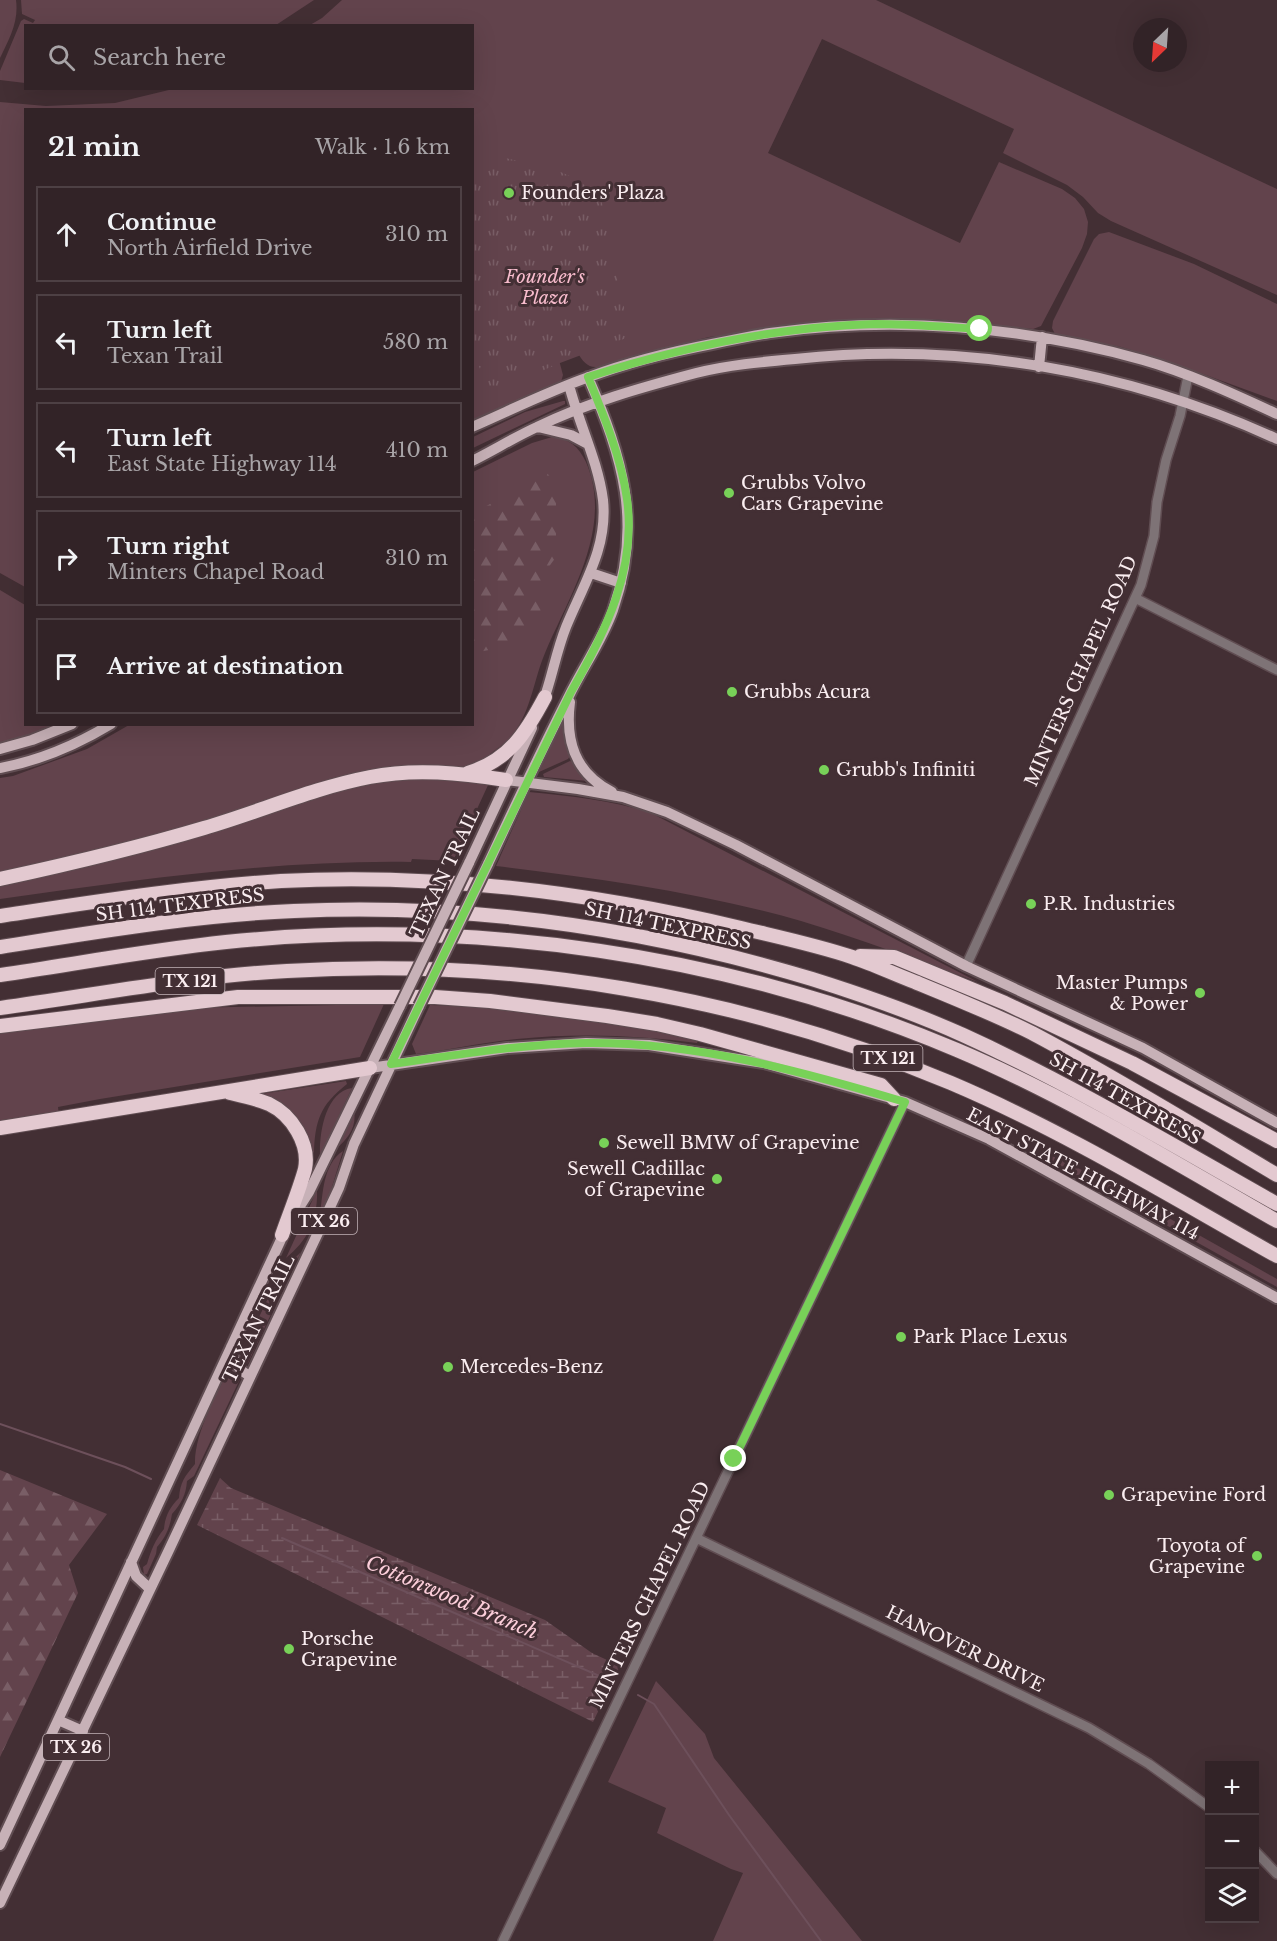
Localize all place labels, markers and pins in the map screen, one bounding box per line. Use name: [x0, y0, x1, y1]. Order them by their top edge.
place label: Founders' Plaza: [521, 182, 664, 204]
marker: Founders' Plaza: [502, 186, 516, 200]
place label: Grubbs Volvo Cars Grapevine: [741, 472, 884, 515]
marker: Grubbs Volvo Cars Grapevine: [722, 486, 736, 500]
place label: Grubbs Acura: [744, 681, 870, 703]
marker: Grubbs Acura: [725, 685, 739, 699]
place label: Grubb's Infiniti: [836, 759, 975, 781]
marker: Grubb's Infiniti: [817, 763, 831, 777]
place label: P.R. Industries: [1043, 893, 1175, 915]
marker: P.R. Industries: [1024, 897, 1038, 911]
place label: Master Pumps & Power: [1056, 972, 1188, 1015]
marker: Master Pumps & Power: [1193, 986, 1207, 1000]
place label: Sewell BMW of Grapevine: [616, 1132, 860, 1154]
marker: Sewell BMW of Grapevine: [597, 1136, 611, 1150]
place label: Sewell Cadillac of Grapevine: [567, 1158, 705, 1201]
marker: Sewell Cadillac of Grapevine: [710, 1172, 724, 1186]
place label: Park Place Lexus: [913, 1326, 1068, 1348]
marker: Park Place Lexus: [894, 1330, 908, 1344]
place label: Mercedes-Benz: [460, 1356, 603, 1378]
marker: Mercedes-Benz: [441, 1360, 455, 1374]
place label: Grapevine Ford: [1121, 1484, 1266, 1506]
marker: Grapevine Ford: [1102, 1488, 1116, 1502]
place label: Toyota of Grapevine: [1149, 1535, 1248, 1578]
marker: Toyota of Grapevine: [1250, 1549, 1264, 1563]
place label: Porsche Grapevine: [301, 1628, 397, 1671]
marker: Porsche Grapevine: [282, 1642, 296, 1656]

